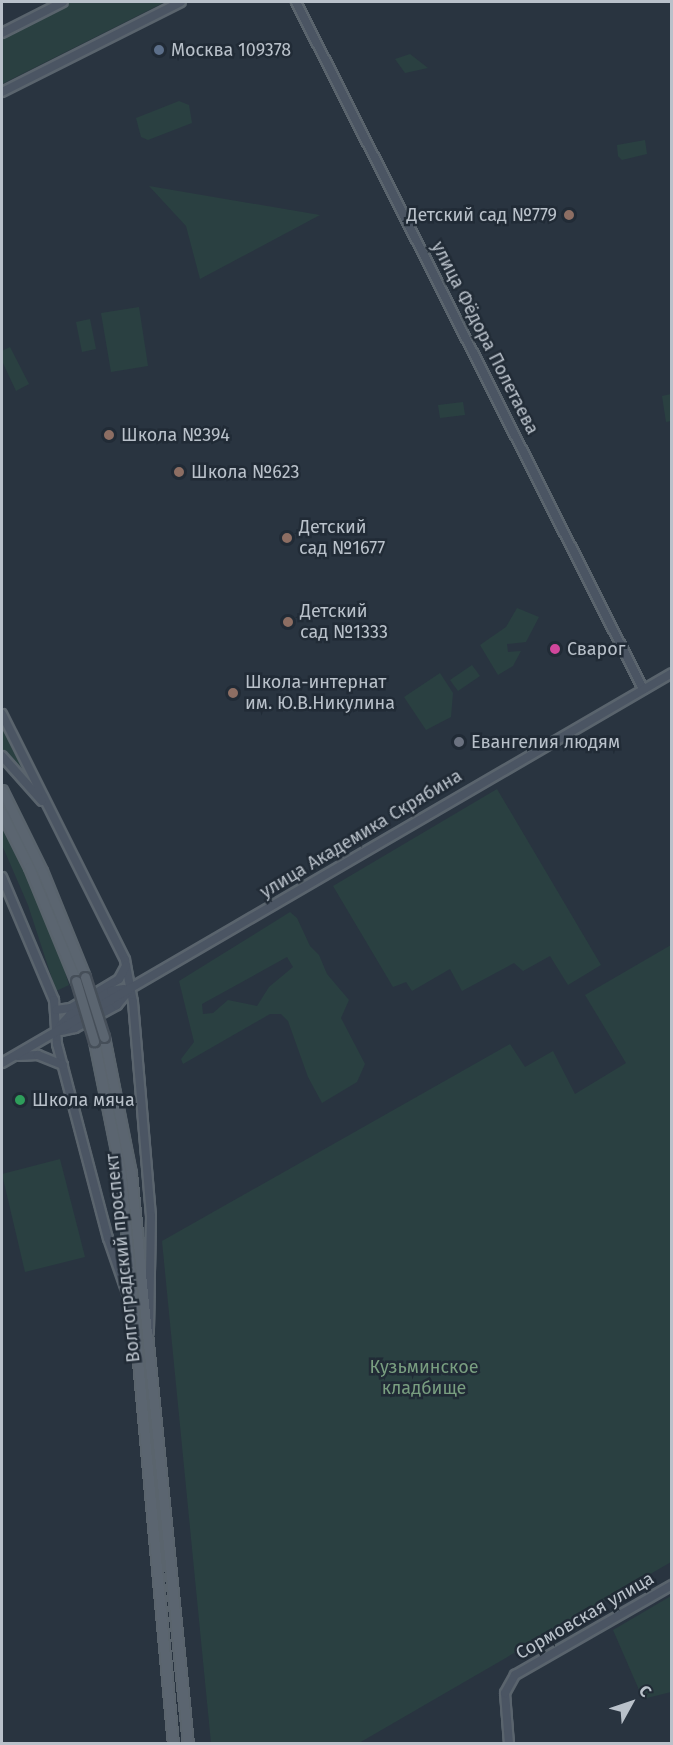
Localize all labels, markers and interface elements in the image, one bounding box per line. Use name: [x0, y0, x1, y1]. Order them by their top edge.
place label: Москва 109378: [171, 39, 291, 61]
marker: Москва 109378: [152, 43, 166, 57]
place label: Детский сад №779: [407, 204, 557, 226]
marker: Детский сад №779: [562, 208, 576, 222]
street label: улица Фёдора Полетаева: [427, 238, 543, 438]
place label: Школа №394: [121, 424, 230, 446]
marker: Школа №394: [102, 428, 116, 442]
place label: Школа №623: [191, 461, 299, 483]
marker: Школа №623: [172, 465, 186, 479]
place label: Детский сад №1677: [299, 517, 385, 560]
marker: Детский сад №1677: [280, 531, 294, 545]
place label: Детский сад №1333: [300, 601, 388, 644]
marker: Детский сад №1333: [281, 615, 295, 629]
place label: Сварог: [567, 638, 625, 660]
marker: Сварог: [548, 642, 562, 656]
place label: Школа-интернат им. Ю.В.Никулина: [245, 672, 395, 714]
marker: Школа-интернат им. Ю.В.Никулина: [226, 686, 240, 700]
place label: Евангелия людям: [471, 731, 620, 753]
marker: Евангелия людям: [452, 735, 466, 749]
street label: улица Академика Скрябина: [256, 765, 466, 903]
place label: Школа мяча: [32, 1089, 135, 1111]
marker: Школа мяча: [13, 1093, 27, 1107]
street label: Волгоградский проспект: [101, 1152, 145, 1364]
park label: Кузьминское кладбище: [369, 1357, 479, 1400]
street label: Сормовская улица: [512, 1568, 658, 1664]
north arrow: [601, 1673, 661, 1733]
text: С: [635, 1681, 655, 1701]

